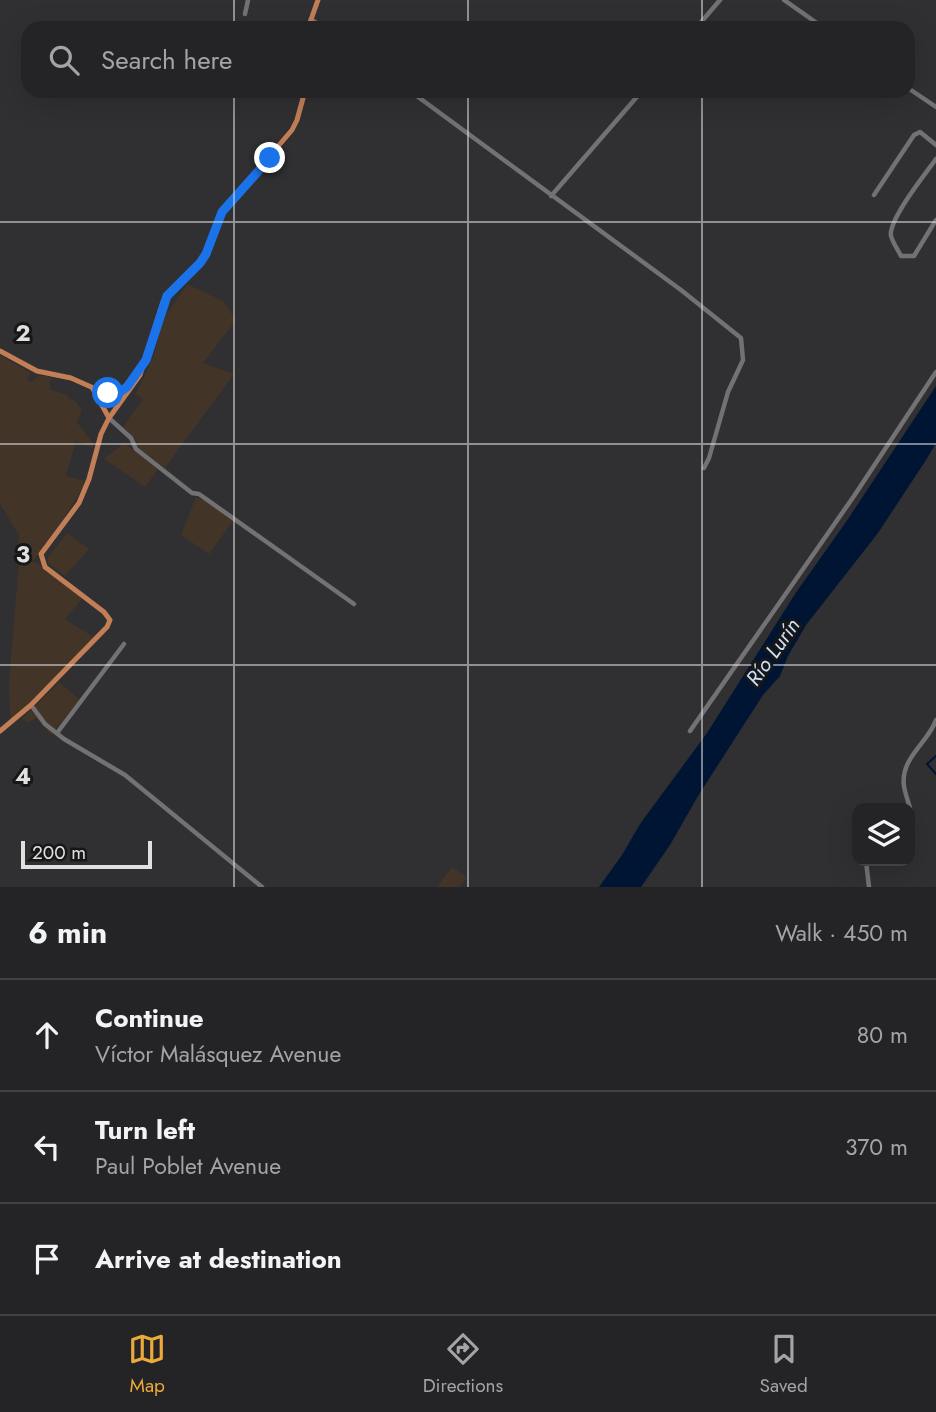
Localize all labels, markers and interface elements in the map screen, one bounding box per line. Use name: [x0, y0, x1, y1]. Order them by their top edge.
search box: [21, 21, 915, 98]
icon: search: [45, 41, 83, 79]
text: Search here: [101, 41, 233, 79]
route end: [254, 142, 285, 173]
text: 2: [15, 316, 31, 350]
route start: [92, 377, 123, 408]
text: 3: [16, 537, 30, 571]
water label: Río Lurín: [739, 612, 807, 692]
text: 4: [15, 759, 31, 793]
map controls: [852, 803, 915, 866]
button: layers: [852, 803, 915, 866]
scale bar: [21, 838, 152, 870]
text: 200 m: [32, 839, 86, 866]
text: 6 min: [28, 911, 107, 954]
text: Walk · 450 m: [775, 916, 908, 950]
text: Continue: [95, 999, 204, 1037]
icon: ahead: [28, 1016, 66, 1054]
text: 80 m: [857, 1018, 908, 1052]
text: Víctor Malásquez Avenue: [95, 1037, 341, 1071]
text: Turn left: [95, 1111, 195, 1149]
icon: left: [28, 1128, 66, 1166]
text: 370 m: [845, 1130, 908, 1164]
text: Paul Poblet Avenue: [95, 1149, 281, 1183]
icon: arrive: [28, 1240, 66, 1278]
text: Arrive at destination: [95, 1240, 342, 1278]
tab: Map: [128, 1330, 166, 1399]
tab: Directions: [423, 1330, 503, 1399]
tab: Saved: [760, 1330, 808, 1399]

